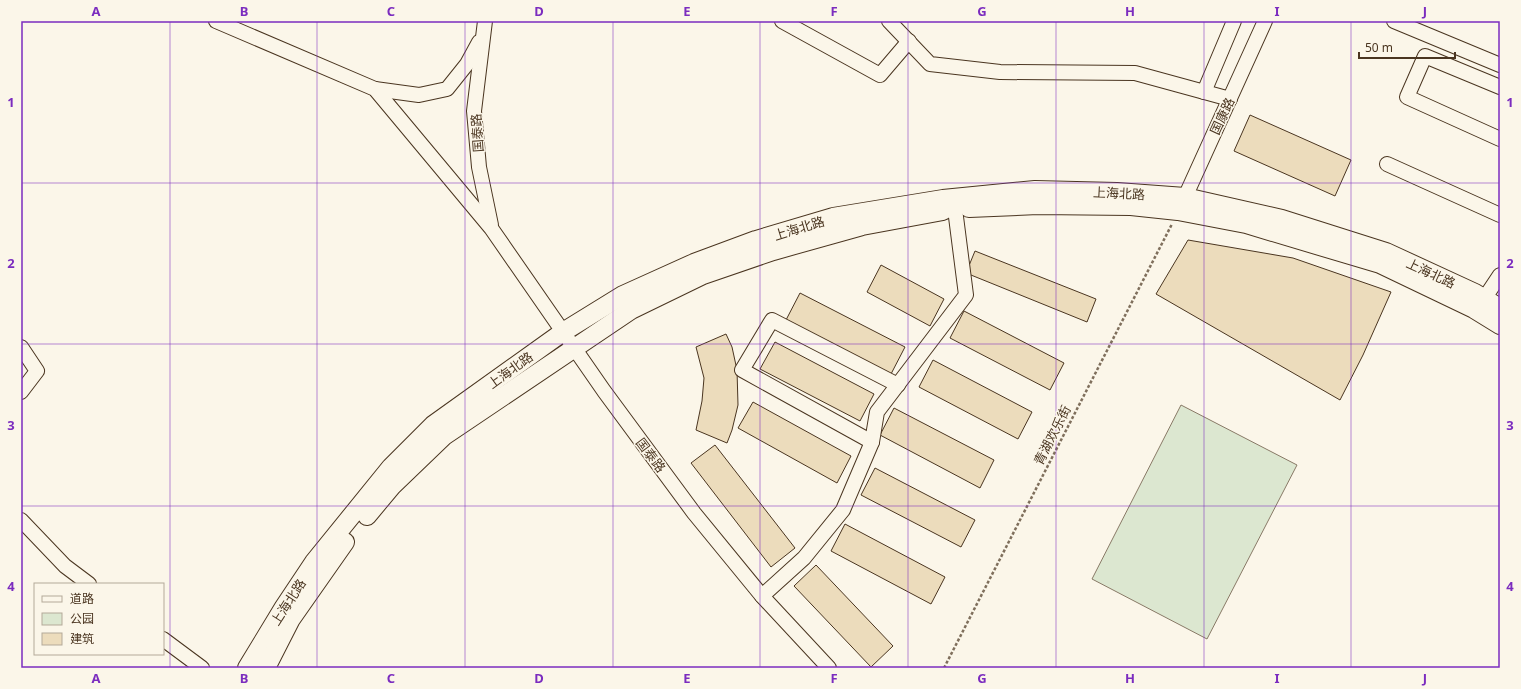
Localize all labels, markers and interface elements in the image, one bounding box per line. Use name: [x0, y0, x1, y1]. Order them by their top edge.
text: A: [92, 2, 101, 20]
text: B: [240, 2, 248, 20]
text: C: [387, 2, 395, 20]
text: D: [534, 2, 544, 20]
text: E: [683, 2, 691, 20]
text: F: [830, 2, 838, 20]
text: G: [977, 2, 987, 20]
text: H: [1125, 2, 1135, 20]
text: I: [1274, 2, 1280, 20]
text: J: [1422, 2, 1427, 20]
scale bar: [1359, 34, 1455, 60]
text: 50 m: [1365, 39, 1393, 56]
text: 1: [7, 93, 15, 111]
text: 1: [1506, 93, 1514, 111]
street label: 国康路: [1206, 95, 1238, 137]
street label: 国泰路: [467, 113, 487, 153]
street label: 上海北路: [1093, 183, 1145, 203]
street label: 上海北路: [771, 212, 827, 244]
text: 2: [7, 254, 15, 272]
street label: 上海北路: [1404, 254, 1458, 292]
text: 2: [1506, 254, 1514, 272]
street label: 上海北路: [484, 347, 536, 393]
street label: 青湖欢乐街: [1029, 402, 1075, 468]
text: 3: [7, 416, 15, 434]
text: 3: [1506, 416, 1514, 434]
street label: 国泰路: [632, 434, 670, 476]
street label: 上海北路: [266, 575, 310, 629]
text: 4: [7, 577, 15, 595]
text: 4: [1506, 577, 1514, 595]
legend: [34, 583, 164, 655]
text: 道路: [70, 590, 94, 607]
text: 公园: [70, 610, 94, 627]
text: 建筑: [70, 630, 94, 647]
text: A: [92, 669, 101, 687]
text: B: [240, 669, 248, 687]
text: C: [387, 669, 395, 687]
text: D: [534, 669, 544, 687]
text: E: [683, 669, 691, 687]
text: F: [830, 669, 838, 687]
text: G: [977, 669, 987, 687]
text: H: [1125, 669, 1135, 687]
text: I: [1274, 669, 1280, 687]
text: J: [1422, 669, 1427, 687]

